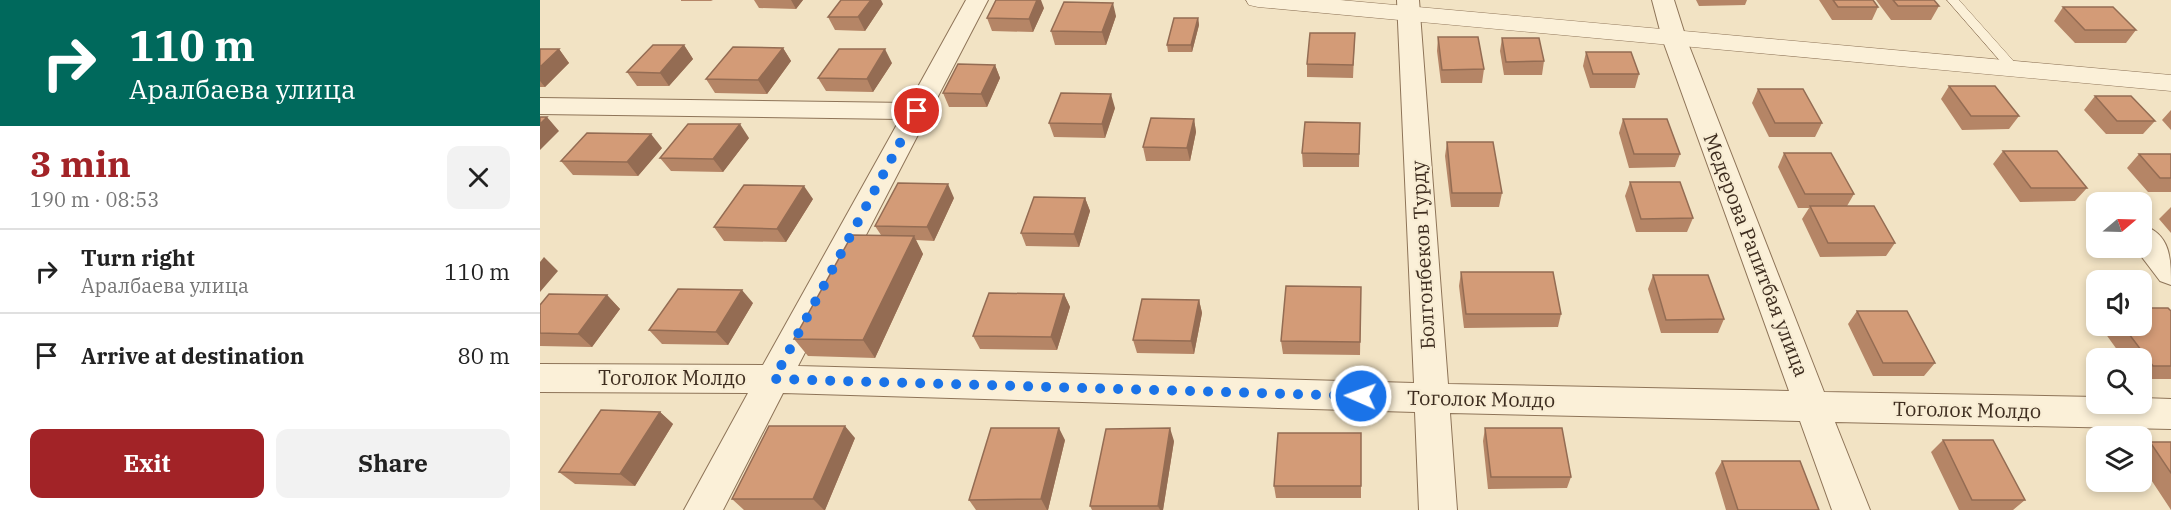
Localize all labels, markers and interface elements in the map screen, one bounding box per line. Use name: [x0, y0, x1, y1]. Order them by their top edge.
text: 110 m: [129, 18, 255, 73]
icon: right: [30, 24, 108, 102]
text: Аралбаева улица: [129, 71, 356, 106]
pin: [891, 85, 942, 136]
icon: arrive: [900, 94, 933, 127]
street label: Медерова Рапитбая улица: [1697, 129, 1815, 381]
text: 3 min: [30, 140, 131, 187]
button: close: [447, 146, 510, 209]
street label: Болгонбеков Турду: [1404, 160, 1441, 350]
text: 190 m · 08:53: [30, 186, 159, 213]
north arrow: [2086, 192, 2152, 258]
map controls: [2086, 192, 2152, 492]
text: Turn right: [81, 243, 195, 272]
icon: right: [30, 255, 63, 288]
text: 110 m: [444, 257, 510, 286]
button: sound: [2086, 270, 2152, 336]
text: Аралбаева улица: [81, 272, 249, 299]
icon: arrive: [30, 339, 63, 372]
text: Arrive at destination: [81, 341, 304, 370]
text: 80 m: [458, 341, 510, 370]
button: search: [2086, 348, 2152, 414]
street label: Тоголок Молдо: [598, 364, 746, 391]
position arrow: [1329, 364, 1393, 428]
street label: Тоголок Молдо: [1407, 384, 1555, 413]
street label: Тоголок Молдо: [1893, 395, 2041, 424]
button: layers: [2086, 426, 2152, 492]
button: Exit: [30, 429, 264, 498]
button: Share: [276, 429, 510, 498]

